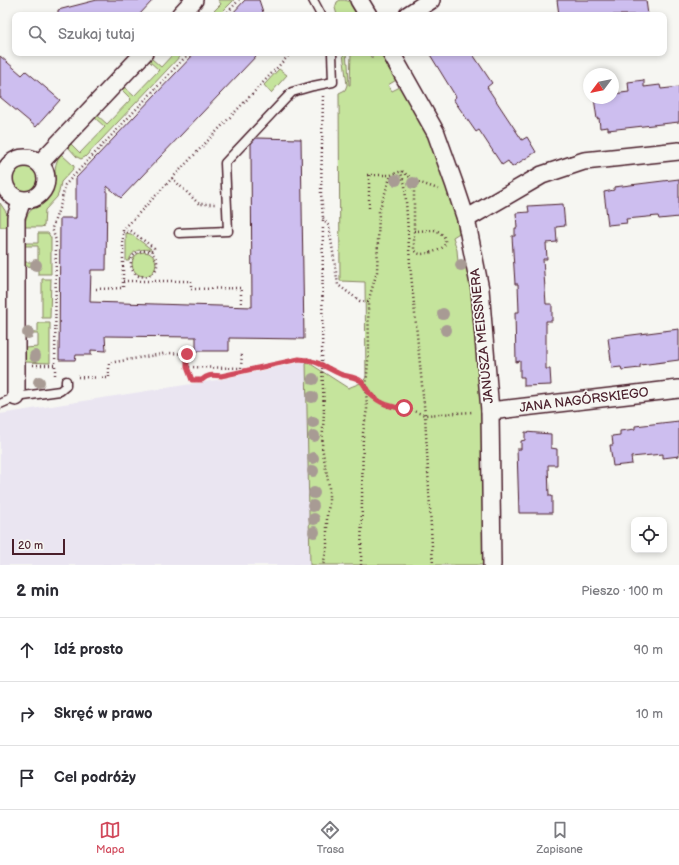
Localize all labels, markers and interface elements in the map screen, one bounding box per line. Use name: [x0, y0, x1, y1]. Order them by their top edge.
search box: [12, 12, 667, 56]
icon: search: [26, 23, 48, 45]
text: Szukaj tutaj: [58, 25, 135, 44]
north arrow: [583, 68, 619, 104]
street label: JANUSZA MEISSNERA: [467, 268, 497, 404]
route end: [178, 345, 196, 363]
street label: JANA NAGÓRSKIEGO: [518, 383, 650, 416]
route start: [395, 399, 413, 417]
map controls: [631, 517, 667, 553]
button: locate: [631, 517, 667, 553]
scale bar: [12, 537, 65, 556]
text: 20 m: [18, 539, 43, 552]
text: 2 min: [16, 581, 59, 601]
text: Pieszo · 100 m: [581, 583, 663, 599]
icon: ahead: [16, 639, 38, 661]
text: Idź prosto: [54, 640, 123, 659]
text: 90 m: [634, 642, 663, 658]
icon: right: [16, 703, 38, 725]
text: Skręć w prawo: [54, 704, 153, 723]
text: 10 m: [636, 706, 663, 722]
icon: arrive: [16, 767, 38, 789]
text: Cel podróży: [54, 768, 136, 787]
tab: Mapa: [96, 819, 124, 856]
tab: Trasa: [317, 819, 344, 856]
tab: Zapisane: [537, 819, 583, 856]

